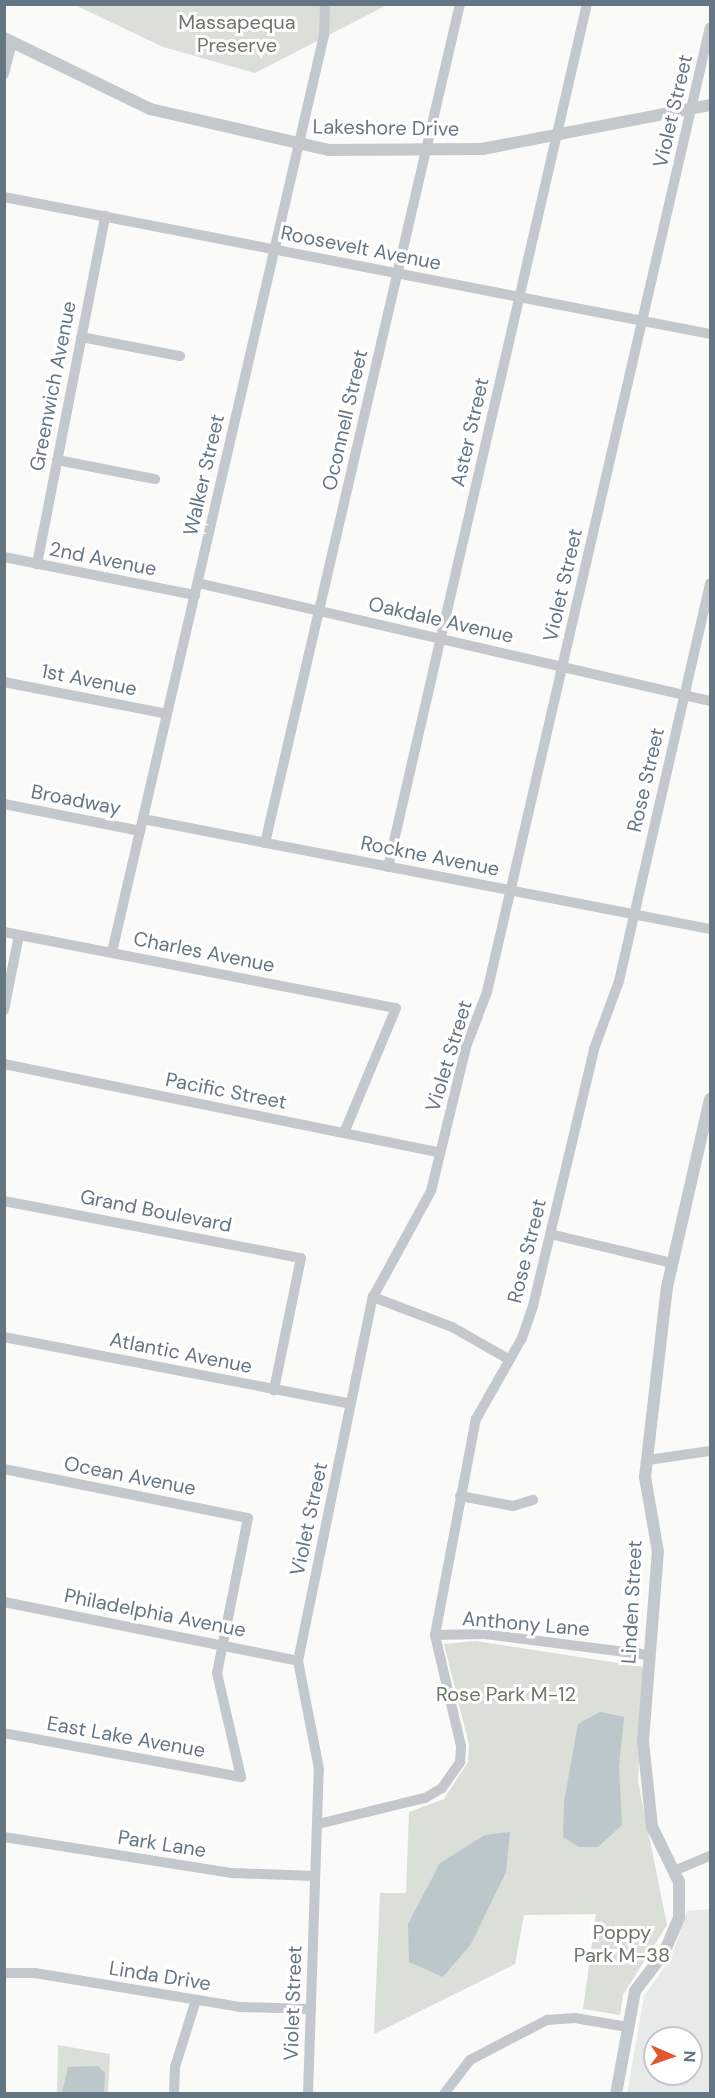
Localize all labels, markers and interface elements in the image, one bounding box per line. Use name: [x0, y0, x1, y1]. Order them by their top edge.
park label: Massapequa Preserve: [178, 11, 296, 58]
street label: Violet Street: [648, 52, 698, 170]
street label: Lakeshore Drive: [313, 115, 459, 141]
street label: Roosevelt Avenue: [279, 221, 443, 275]
street label: Greenwich Avenue: [25, 299, 81, 473]
street label: Oconnell Street: [317, 347, 373, 493]
street label: Aster Street: [446, 375, 494, 489]
street label: Walker Street: [178, 412, 230, 538]
street label: Violet Street: [538, 526, 588, 644]
street label: 2nd Avenue: [47, 537, 159, 581]
street label: Oakdale Avenue: [366, 592, 516, 648]
street label: 1st Avenue: [39, 659, 139, 701]
street label: Rose Street: [622, 725, 670, 835]
street label: Broadway: [29, 780, 123, 820]
street label: Rockne Avenue: [359, 831, 501, 881]
street label: Charles Avenue: [131, 927, 277, 977]
street label: Violet Street: [421, 997, 477, 1115]
street label: Pacific Street: [163, 1067, 289, 1115]
street label: Grand Boulevard: [78, 1185, 234, 1237]
street label: Rose Street: [502, 1196, 552, 1306]
street label: Atlantic Avenue: [108, 1327, 254, 1379]
street label: Ocean Avenue: [62, 1451, 198, 1501]
street label: Violet Street: [285, 1460, 333, 1578]
street label: Linden Street: [617, 1539, 647, 1665]
street label: Philadelphia Avenue: [62, 1584, 248, 1642]
street label: Anthony Lane: [461, 1606, 591, 1642]
park label: Rose Park M-12: [436, 1682, 576, 1706]
street label: East Lake Avenue: [45, 1711, 207, 1763]
street label: Park Lane: [116, 1825, 208, 1863]
park label: Poppy Park M-38: [574, 1921, 670, 1968]
street label: Violet Street: [279, 1945, 307, 2061]
street label: Linda Drive: [107, 1956, 213, 1996]
north arrow: [643, 2026, 703, 2086]
text: N: [679, 2050, 700, 2063]

